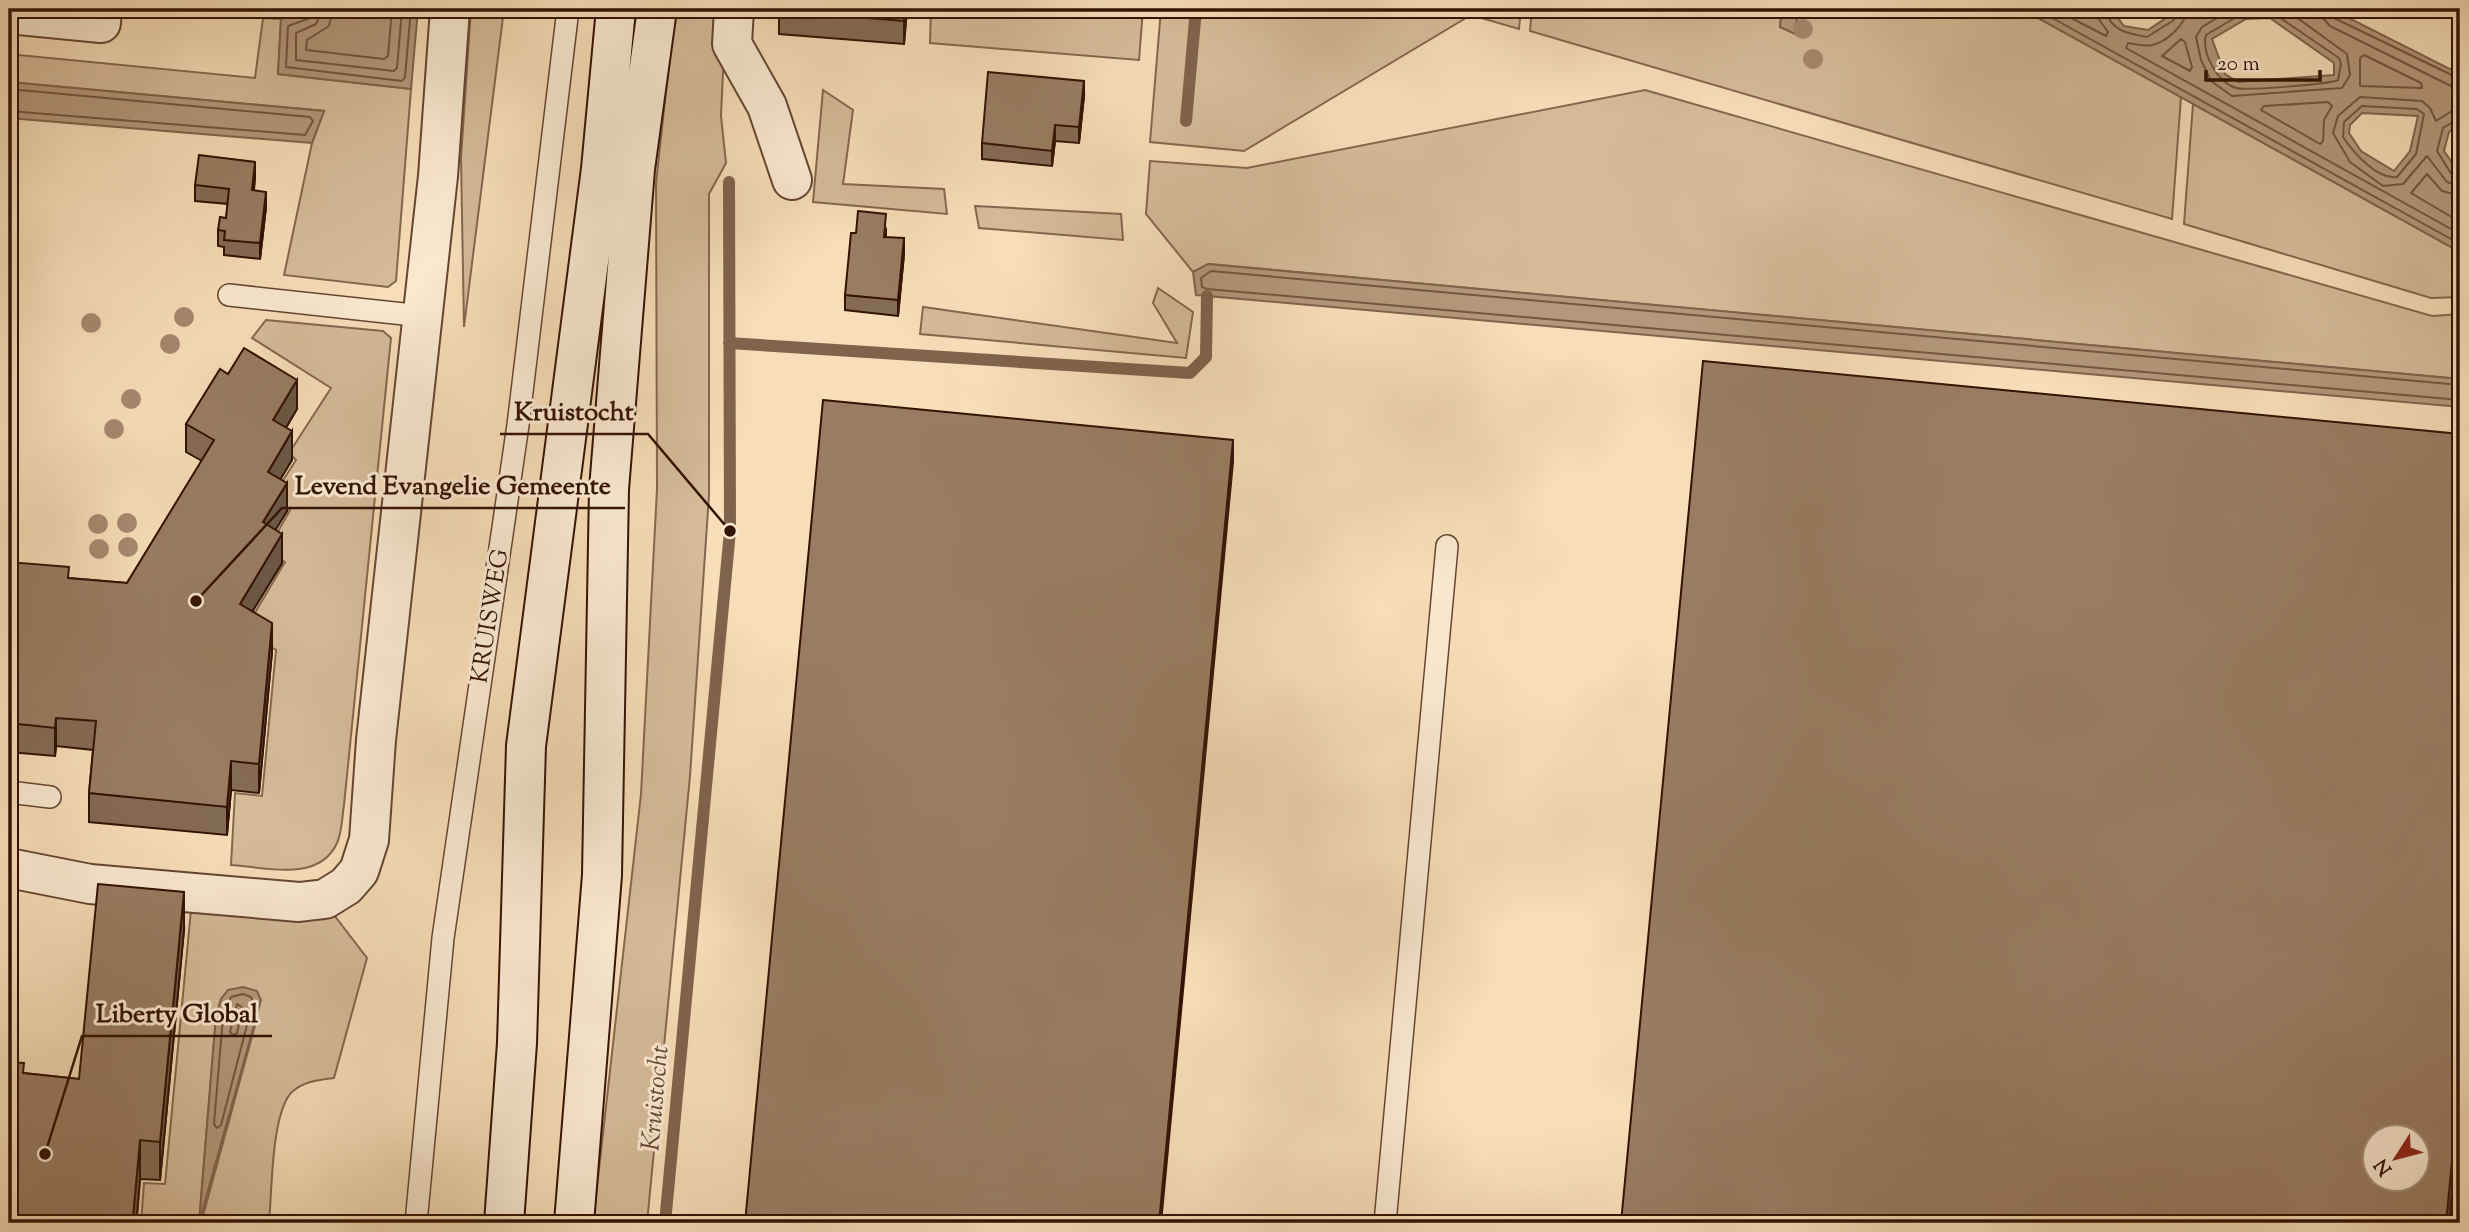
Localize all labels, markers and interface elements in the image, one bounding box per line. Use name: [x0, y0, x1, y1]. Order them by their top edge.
scale bar: [2206, 38, 2320, 82]
text: 20 m: [2217, 50, 2260, 80]
callout: Kruistocht: [500, 387, 648, 434]
text: Kruistocht: [514, 395, 634, 432]
callout: Levend Evangelie Gemeente: [282, 461, 625, 508]
text: Levend Evangelie Gemeente: [295, 469, 611, 506]
street label: KRUISWEG: [464, 547, 518, 686]
callout: Liberty Global: [82, 989, 272, 1036]
text: Liberty Global: [96, 997, 259, 1034]
water label: Kruistocht: [633, 1044, 680, 1153]
north arrow: [2360, 1124, 2430, 1194]
text: N: [2369, 1152, 2400, 1181]

